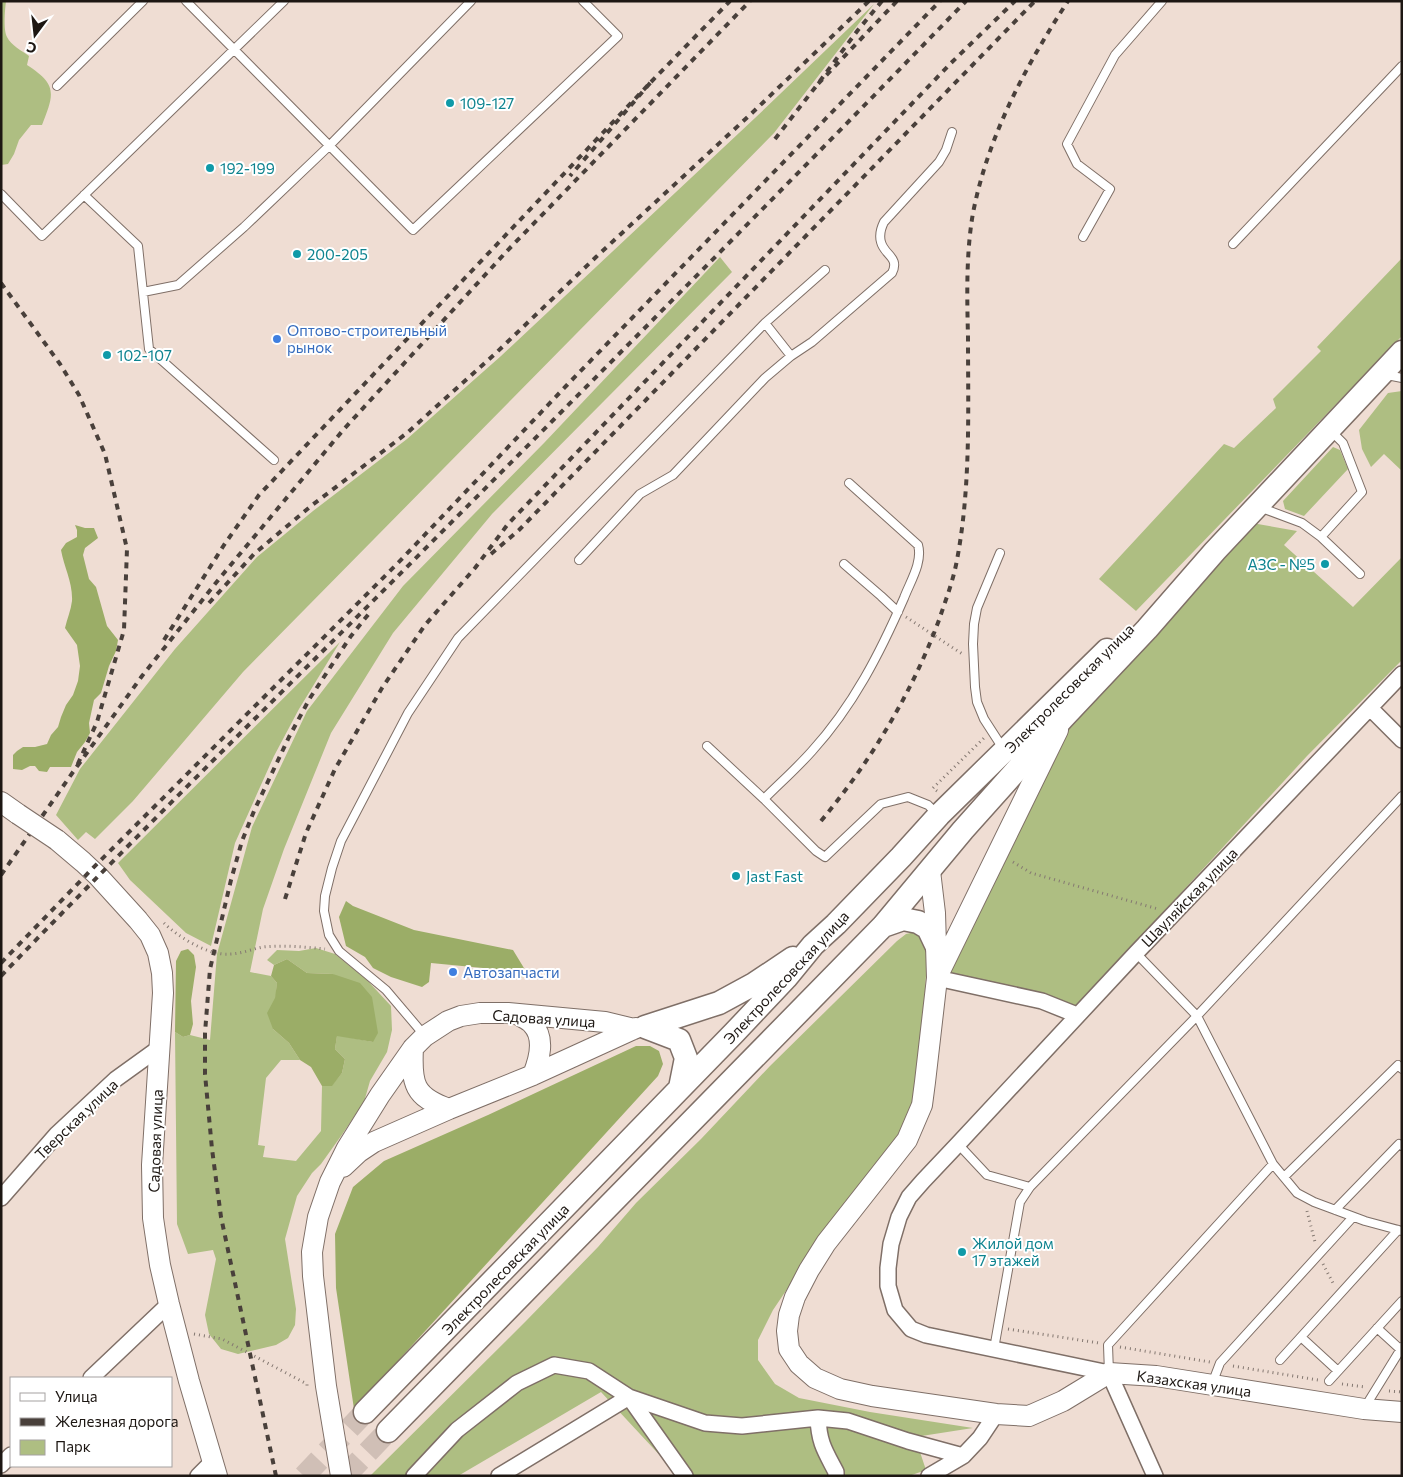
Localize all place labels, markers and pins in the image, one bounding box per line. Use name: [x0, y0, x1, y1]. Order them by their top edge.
place label: 109-127: [460, 94, 514, 112]
marker: 109-127: [444, 97, 456, 109]
place label: 192-199: [220, 159, 275, 177]
marker: 192-199: [204, 162, 216, 174]
place label: 200-205: [307, 245, 368, 263]
marker: 200-205: [291, 248, 303, 260]
place label: Оптово-строительный рынок: [287, 321, 447, 356]
marker: Оптово-строительный рынок: [271, 333, 283, 345]
place label: 102-107: [117, 346, 172, 364]
marker: 102-107: [101, 349, 113, 361]
place label: АЗС - №5: [1248, 555, 1315, 573]
marker: АЗС - №5: [1319, 558, 1331, 570]
place label: Jast Fast: [746, 867, 803, 885]
marker: Jast Fast: [730, 870, 742, 882]
place label: Автозапчасти: [463, 963, 560, 981]
marker: Автозапчасти: [447, 966, 459, 978]
place label: Жилой дом 17 этажей: [972, 1234, 1054, 1269]
marker: Жилой дом 17 этажей: [956, 1246, 968, 1258]

